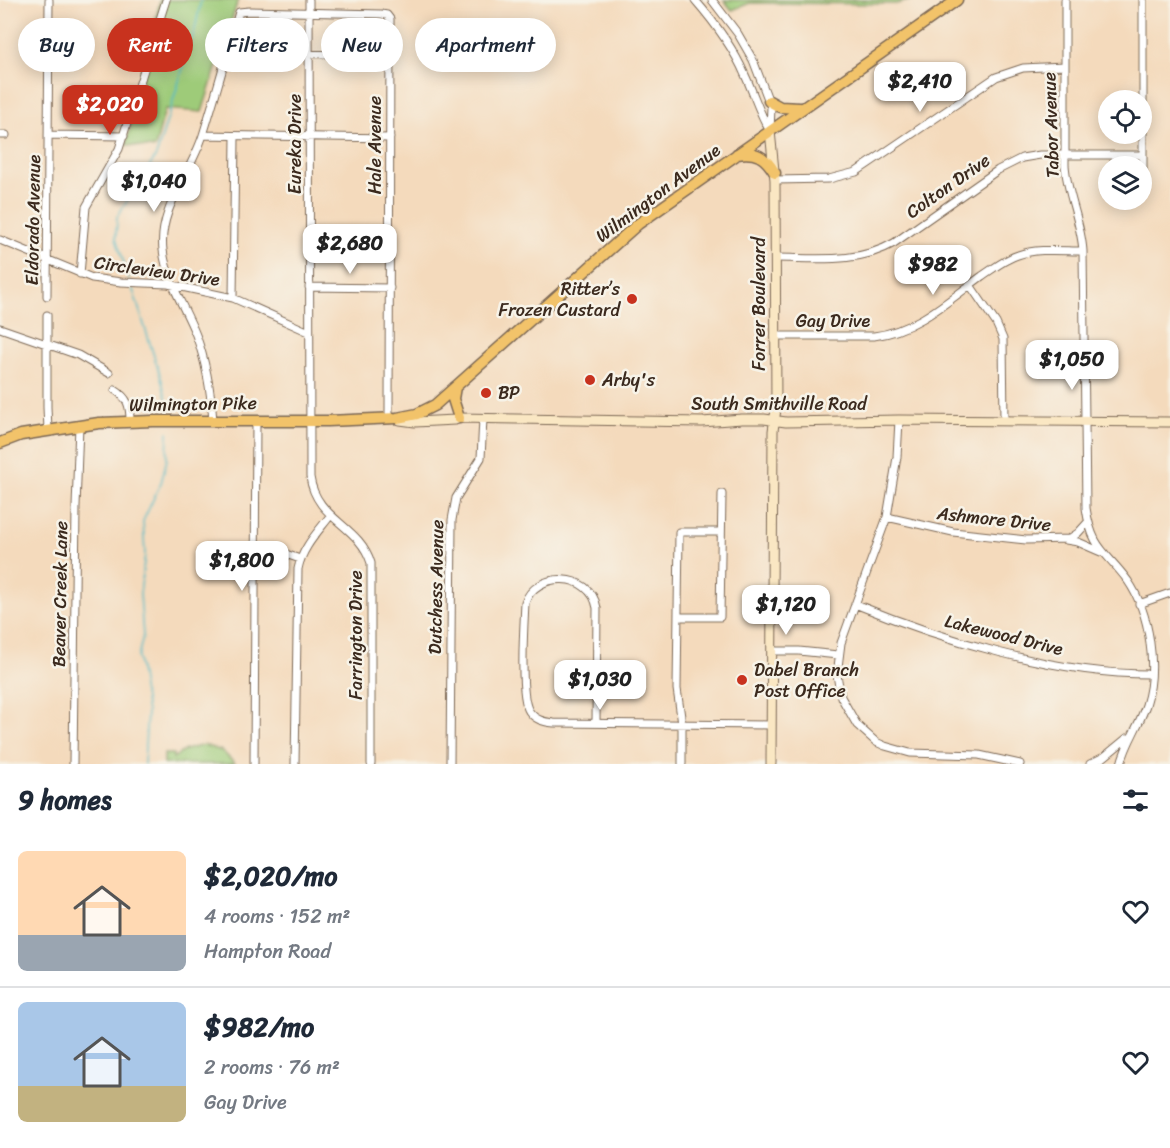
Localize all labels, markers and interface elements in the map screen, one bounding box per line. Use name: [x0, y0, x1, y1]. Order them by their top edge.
chip: Buy: [18, 18, 95, 72]
chip: Rent: [107, 18, 193, 72]
chip: Filters: [205, 18, 309, 72]
chip: New: [321, 18, 403, 72]
chip: Apartment: [415, 18, 556, 72]
pin: $2,410: [871, 62, 969, 113]
text: $2,410: [888, 64, 952, 99]
street label: Tabor Avenue: [1033, 71, 1069, 179]
pin: $2,020: [61, 85, 159, 136]
text: $2,020: [76, 87, 144, 122]
map controls: [1098, 90, 1152, 210]
button: locate: [1098, 90, 1152, 144]
street label: Eureka Drive: [279, 94, 311, 194]
street label: Hale Avenue: [359, 96, 391, 194]
street label: Wilmington Avenue: [588, 135, 728, 251]
street label: Colton Drive: [899, 145, 997, 227]
street label: Eldorado Avenue: [16, 154, 50, 286]
button: layers: [1098, 156, 1152, 210]
pin: $1,040: [105, 162, 203, 213]
text: $1,040: [121, 164, 187, 199]
pin: $2,680: [301, 224, 399, 275]
text: $2,680: [317, 226, 383, 261]
street label: Forrer Boulevard: [743, 236, 775, 371]
pin: $982: [897, 245, 969, 296]
street label: Circleview Drive: [92, 246, 222, 296]
text: $982: [908, 247, 958, 282]
place label: Ritter’s Frozen Custard: [498, 273, 622, 326]
marker: Ritter’s Frozen Custard: [625, 292, 639, 306]
street label: Gay Drive: [796, 305, 871, 337]
pin: $1,050: [1023, 340, 1121, 391]
text: $1,050: [1040, 342, 1104, 377]
place label: Arby's: [601, 364, 656, 396]
marker: Arby's: [583, 373, 597, 387]
place label: BP: [498, 377, 520, 409]
marker: BP: [479, 386, 493, 400]
street label: Wilmington Pike: [129, 387, 257, 421]
street label: South Smithville Road: [691, 388, 868, 420]
street label: Ashmore Drive: [934, 497, 1053, 541]
street label: Dutchess Avenue: [419, 519, 453, 655]
street label: Beaver Creek Lane: [43, 521, 77, 667]
pin: $1,800: [193, 541, 291, 592]
text: $1,800: [210, 543, 274, 578]
street label: Farrington Drive: [340, 570, 372, 700]
pin: $1,120: [737, 585, 835, 636]
text: $1,120: [756, 587, 816, 622]
street label: Lakewood Drive: [941, 605, 1067, 665]
place label: Dabel Branch Post Office: [754, 654, 859, 707]
pin: $1,030: [551, 660, 649, 711]
text: $1,030: [568, 662, 632, 697]
marker: Dabel Branch Post Office: [735, 673, 749, 687]
text: 9 homes: [18, 777, 112, 823]
icon: filters: [1119, 784, 1152, 817]
text: $2,020/mo: [204, 853, 337, 899]
icon: home: [66, 875, 138, 947]
icon: heart: [1119, 895, 1152, 928]
text: 4 rooms · 152 m²: [204, 899, 350, 934]
text: Hampton Road: [204, 934, 331, 969]
text: $982/mo: [204, 1004, 314, 1050]
icon: home: [66, 1026, 138, 1098]
icon: heart: [1119, 1046, 1152, 1079]
text: 2 rooms · 76 m²: [204, 1050, 340, 1085]
text: Gay Drive: [204, 1085, 287, 1120]

